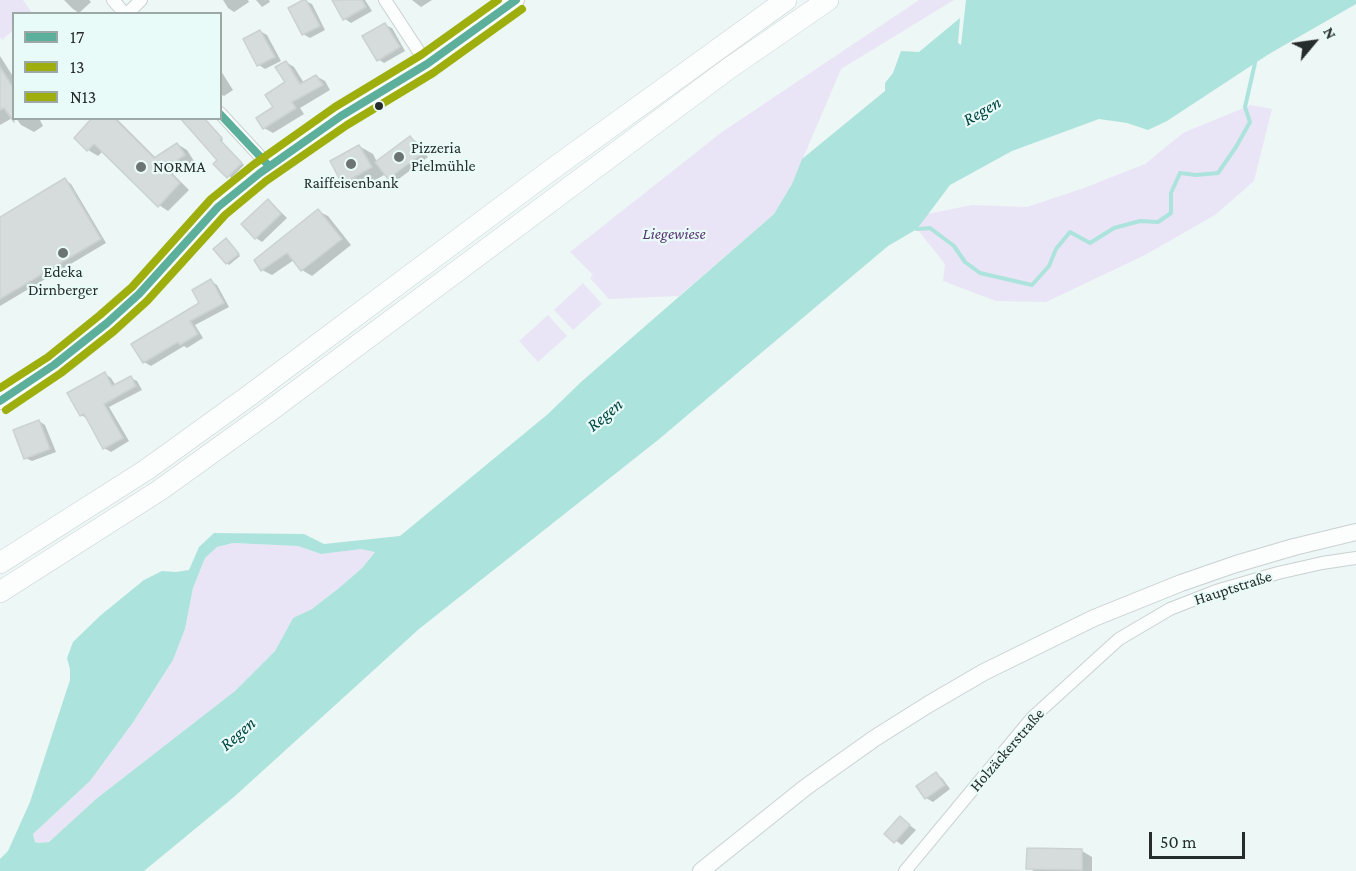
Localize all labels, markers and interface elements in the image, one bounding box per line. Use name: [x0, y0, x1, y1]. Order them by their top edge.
legend: [12, 12, 222, 120]
north arrow: [1284, 12, 1344, 72]
text: N: [1320, 24, 1340, 42]
text: 17: [70, 27, 84, 47]
text: 13: [70, 57, 85, 77]
text: N13: [70, 87, 96, 107]
water label: Regen: [959, 92, 1005, 130]
unlabelled marker: [373, 100, 385, 112]
place label: Pizzeria Pielmühle: [411, 138, 476, 176]
marker: Pizzeria Pielmühle: [392, 150, 406, 164]
place label: NORMA: [153, 157, 205, 177]
marker: Raiffeisenbank: [344, 157, 358, 171]
marker: NORMA: [134, 160, 148, 174]
place label: Raiffeisenbank: [304, 173, 398, 193]
park label: Liegewiese: [642, 224, 706, 244]
marker: Edeka Dirnberger: [56, 246, 70, 260]
place label: Edeka Dirnberger: [28, 262, 98, 300]
water label: Regen: [583, 394, 627, 436]
street label: Hauptstraße: [1192, 566, 1274, 610]
street label: Holzäckerstraße: [966, 705, 1048, 795]
water label: Regen: [216, 713, 260, 755]
scale bar: [1152, 820, 1248, 858]
text: 50 m: [1160, 832, 1197, 852]

